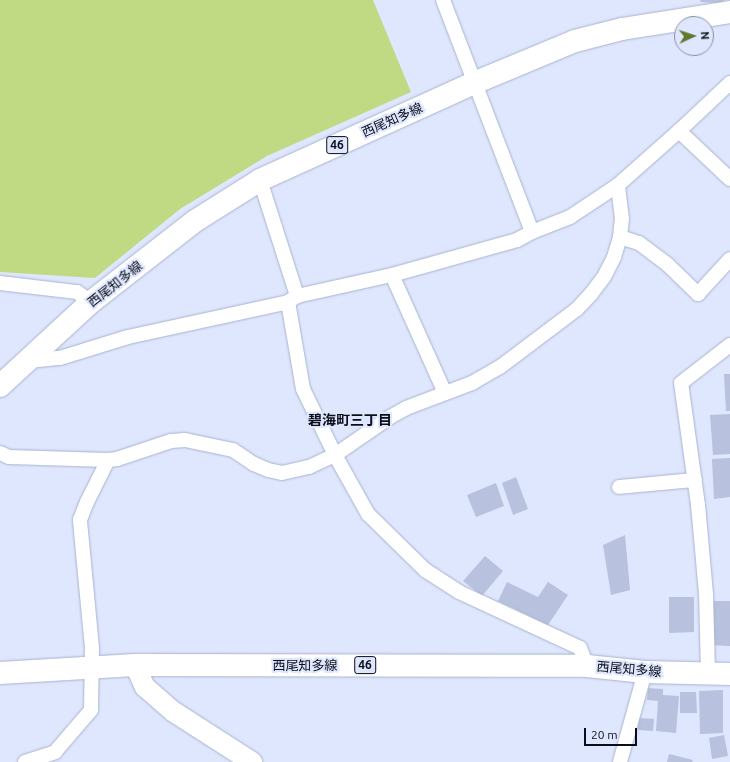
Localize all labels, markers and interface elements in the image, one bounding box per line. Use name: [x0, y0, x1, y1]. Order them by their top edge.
north arrow: [674, 16, 714, 56]
text: N: [699, 31, 711, 40]
street label: 西尾知多線: [359, 100, 425, 140]
road number: 46: [326, 135, 348, 155]
street label: 西尾知多線: [85, 258, 145, 310]
district label: 碧海町三丁目: [308, 412, 392, 428]
road number: 46: [354, 655, 376, 675]
street label: 西尾知多線: [273, 657, 337, 673]
street label: 西尾知多線: [596, 658, 662, 680]
scale bar: [586, 720, 639, 746]
text: 20 m: [591, 728, 618, 741]

